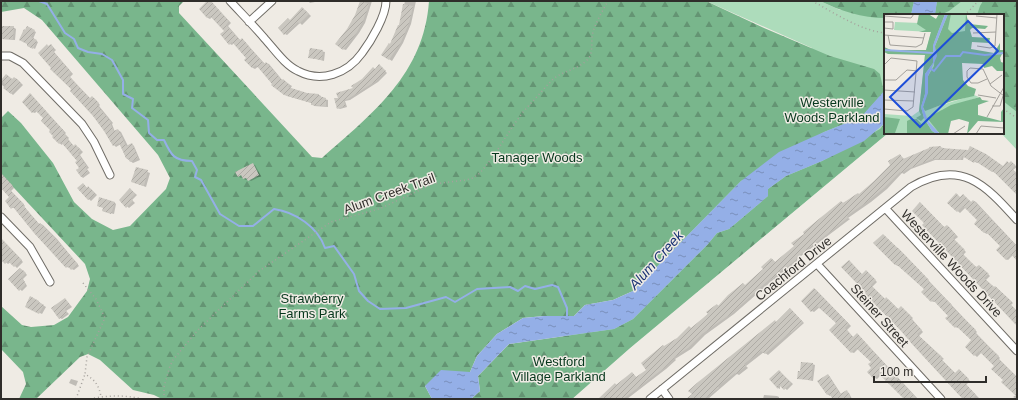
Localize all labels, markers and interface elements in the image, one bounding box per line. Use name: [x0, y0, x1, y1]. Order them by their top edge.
inset map: [884, 14, 1004, 134]
park label: Westerville Woods Parkland: [784, 95, 880, 125]
park label: Tanager Woods: [492, 150, 583, 165]
street label: Alum Creek Trail: [341, 170, 437, 217]
street label: Westerville Woods Drive: [898, 207, 1005, 320]
water label: Alum Creek: [625, 227, 687, 293]
street label: Coachford Drive: [752, 233, 835, 304]
street label: Steiner Street: [847, 281, 912, 350]
park label: Strawberry Farms Park: [278, 291, 346, 321]
park label: Westford Village Parkland: [512, 354, 606, 384]
scale bar: [874, 358, 986, 384]
text: 100 m: [880, 365, 913, 379]

